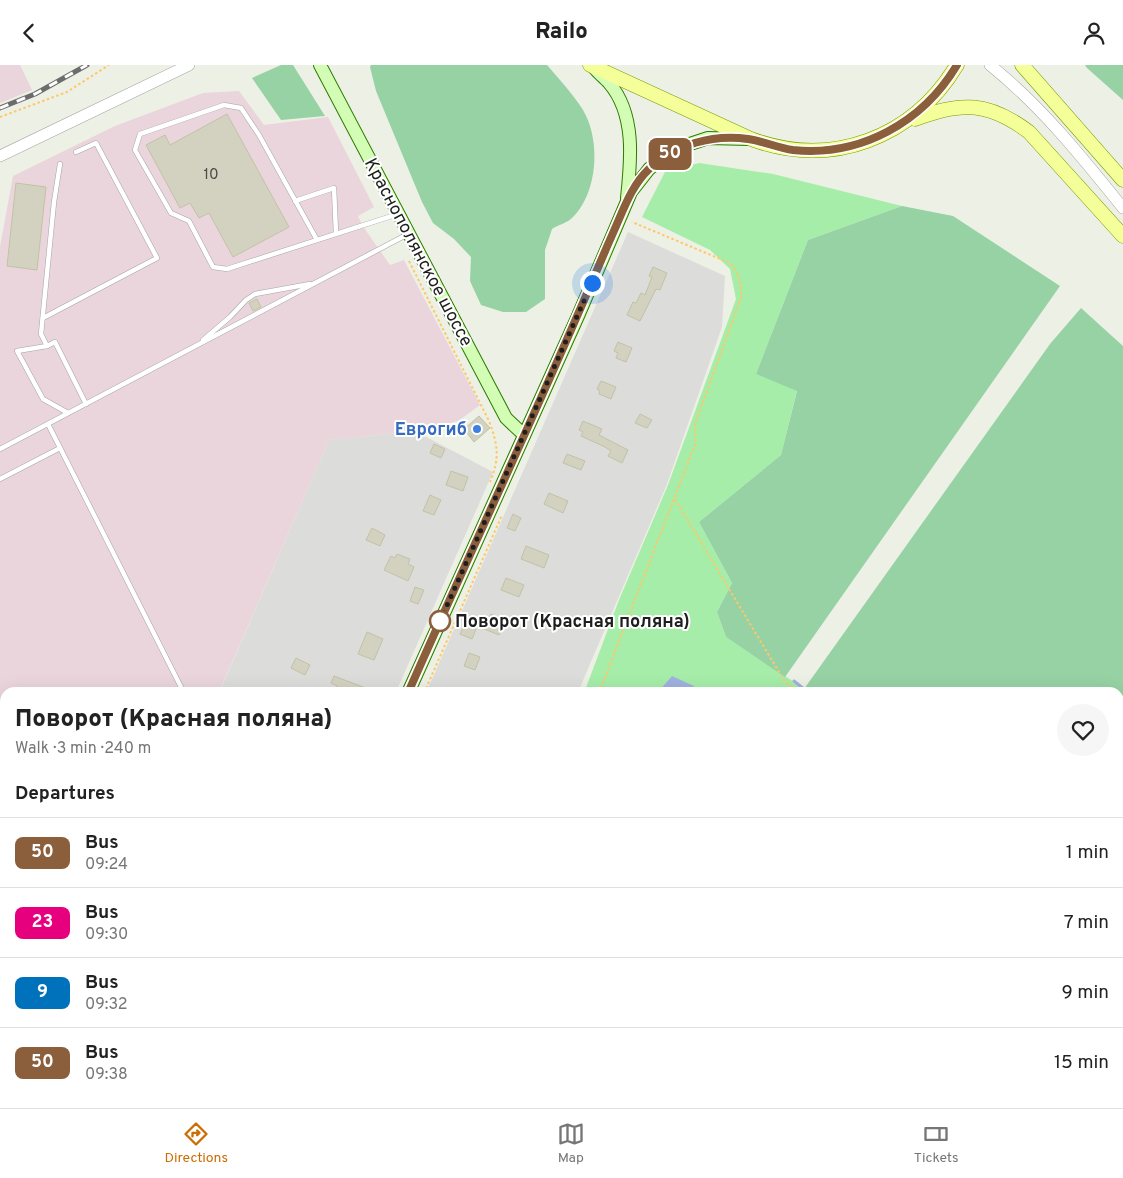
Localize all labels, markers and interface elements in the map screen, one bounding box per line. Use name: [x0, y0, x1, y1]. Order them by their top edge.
icon: back: [15, 19, 43, 47]
text: Railo: [535, 19, 588, 46]
icon: person: [1080, 19, 1108, 47]
line badge: 50: [648, 138, 692, 170]
text: 50: [659, 142, 681, 165]
street label: Краснополянское шоссе: [358, 154, 477, 351]
house number: 10: [203, 166, 219, 185]
your location: [580, 271, 605, 296]
place label: Еврогиб: [395, 419, 467, 442]
marker: Еврогиб: [471, 423, 483, 435]
marker: Поворот (Красная поляна): [429, 610, 451, 632]
place label: Поворот (Красная поляна): [455, 611, 690, 634]
button: heart: [1057, 704, 1109, 756]
text: Поворот (Красная поляна): [15, 705, 333, 735]
text: Walk · 3 min · 240 m: [15, 739, 151, 759]
text: Departures: [15, 782, 115, 806]
text: Bus: [85, 831, 119, 855]
text: 50: [31, 841, 54, 864]
text: 1 min: [1066, 841, 1109, 865]
text: 09:24: [85, 855, 128, 875]
text: Bus: [85, 901, 119, 925]
text: 23: [32, 911, 53, 934]
text: 7 min: [1064, 911, 1109, 935]
text: 09:30: [85, 925, 128, 945]
text: Bus: [85, 971, 119, 995]
text: 9: [37, 981, 48, 1004]
text: 9 min: [1062, 981, 1109, 1005]
text: 09:32: [85, 995, 128, 1015]
text: Bus: [85, 1041, 119, 1065]
text: 50: [31, 1051, 54, 1074]
text: 15 min: [1054, 1051, 1109, 1075]
text: 09:38: [85, 1065, 128, 1085]
tab: Directions: [164, 1120, 228, 1167]
tab: Map: [557, 1120, 585, 1167]
tab: Tickets: [914, 1120, 959, 1167]

